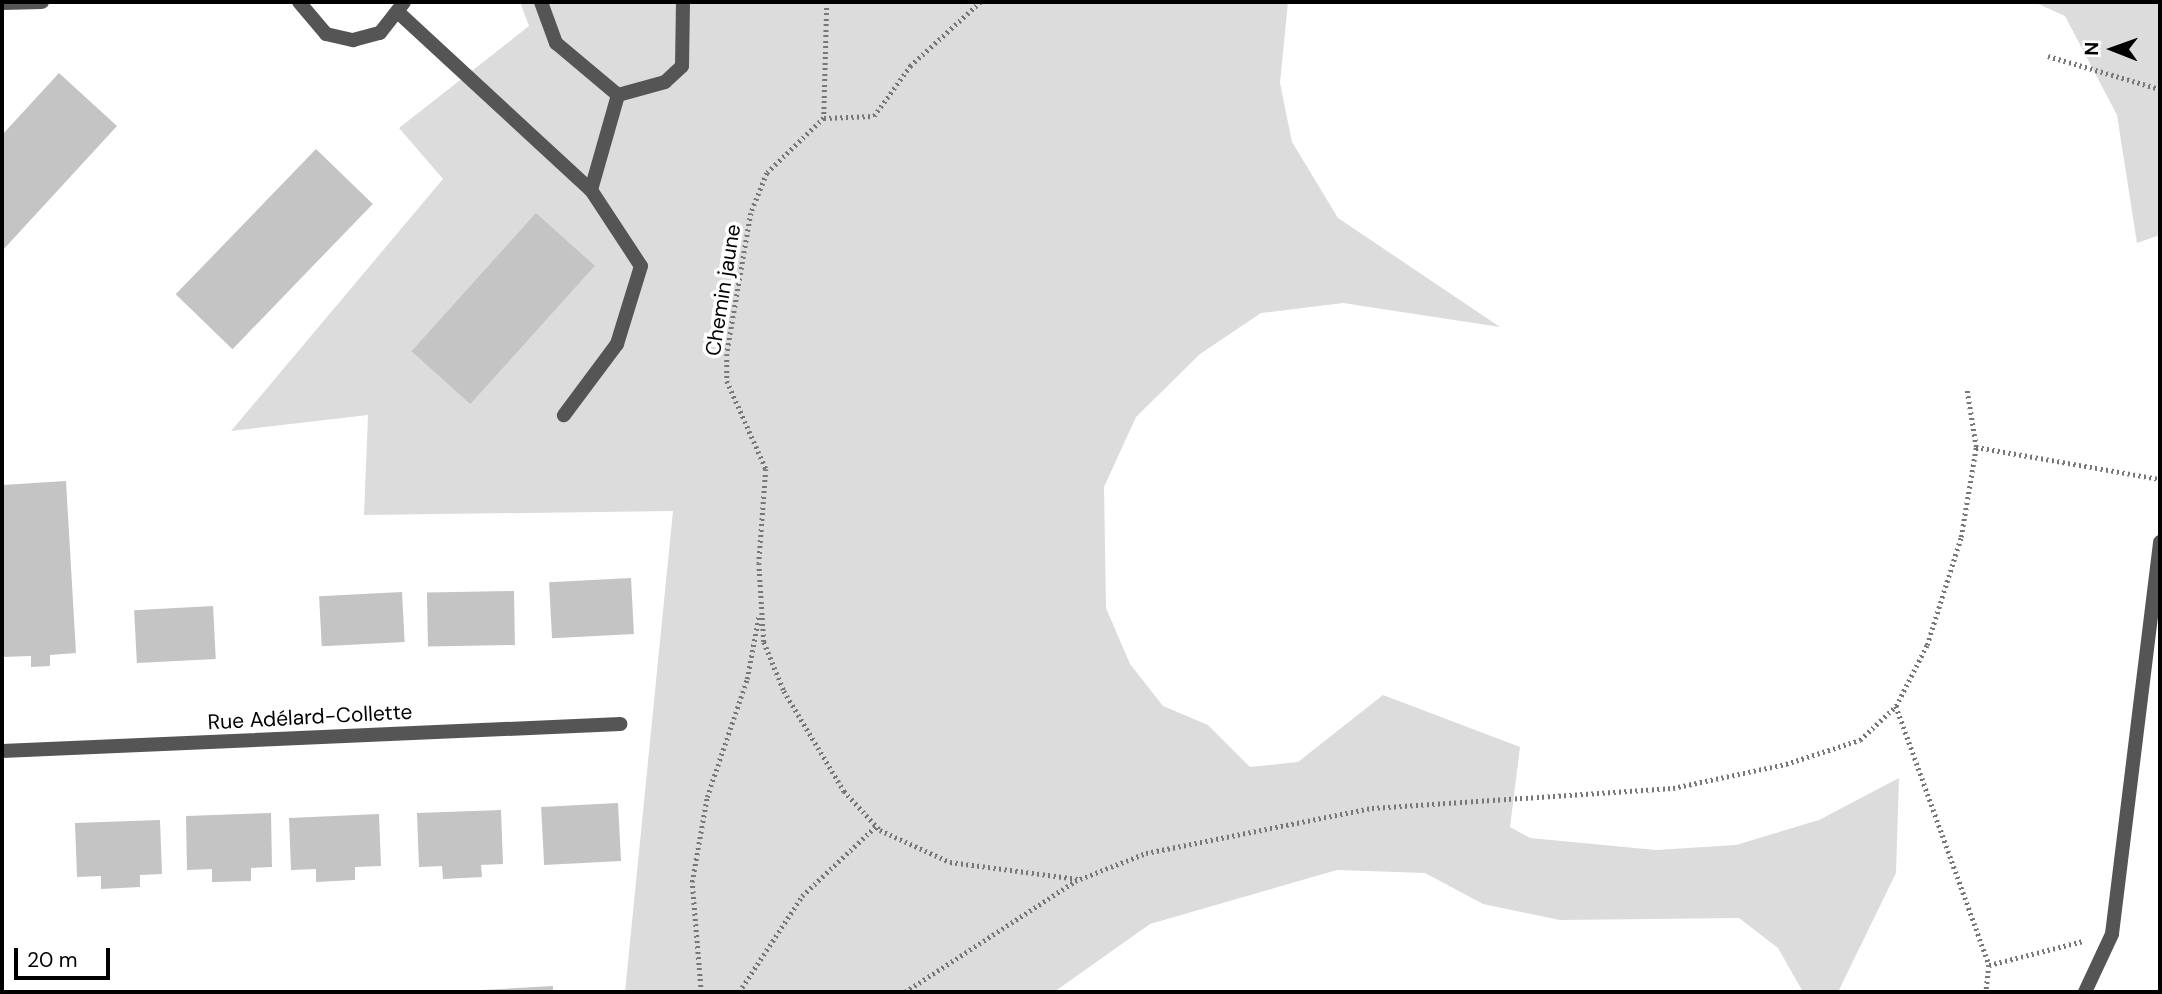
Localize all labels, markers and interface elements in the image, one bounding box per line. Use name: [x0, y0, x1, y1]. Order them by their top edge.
north arrow: [2078, 14, 2148, 84]
text: N: [2079, 41, 2104, 56]
street label: Chemin jaune: [700, 222, 746, 358]
street label: Rue Adélard-Collette: [207, 699, 413, 735]
scale bar: [18, 934, 114, 978]
text: 20 m: [27, 946, 78, 974]

